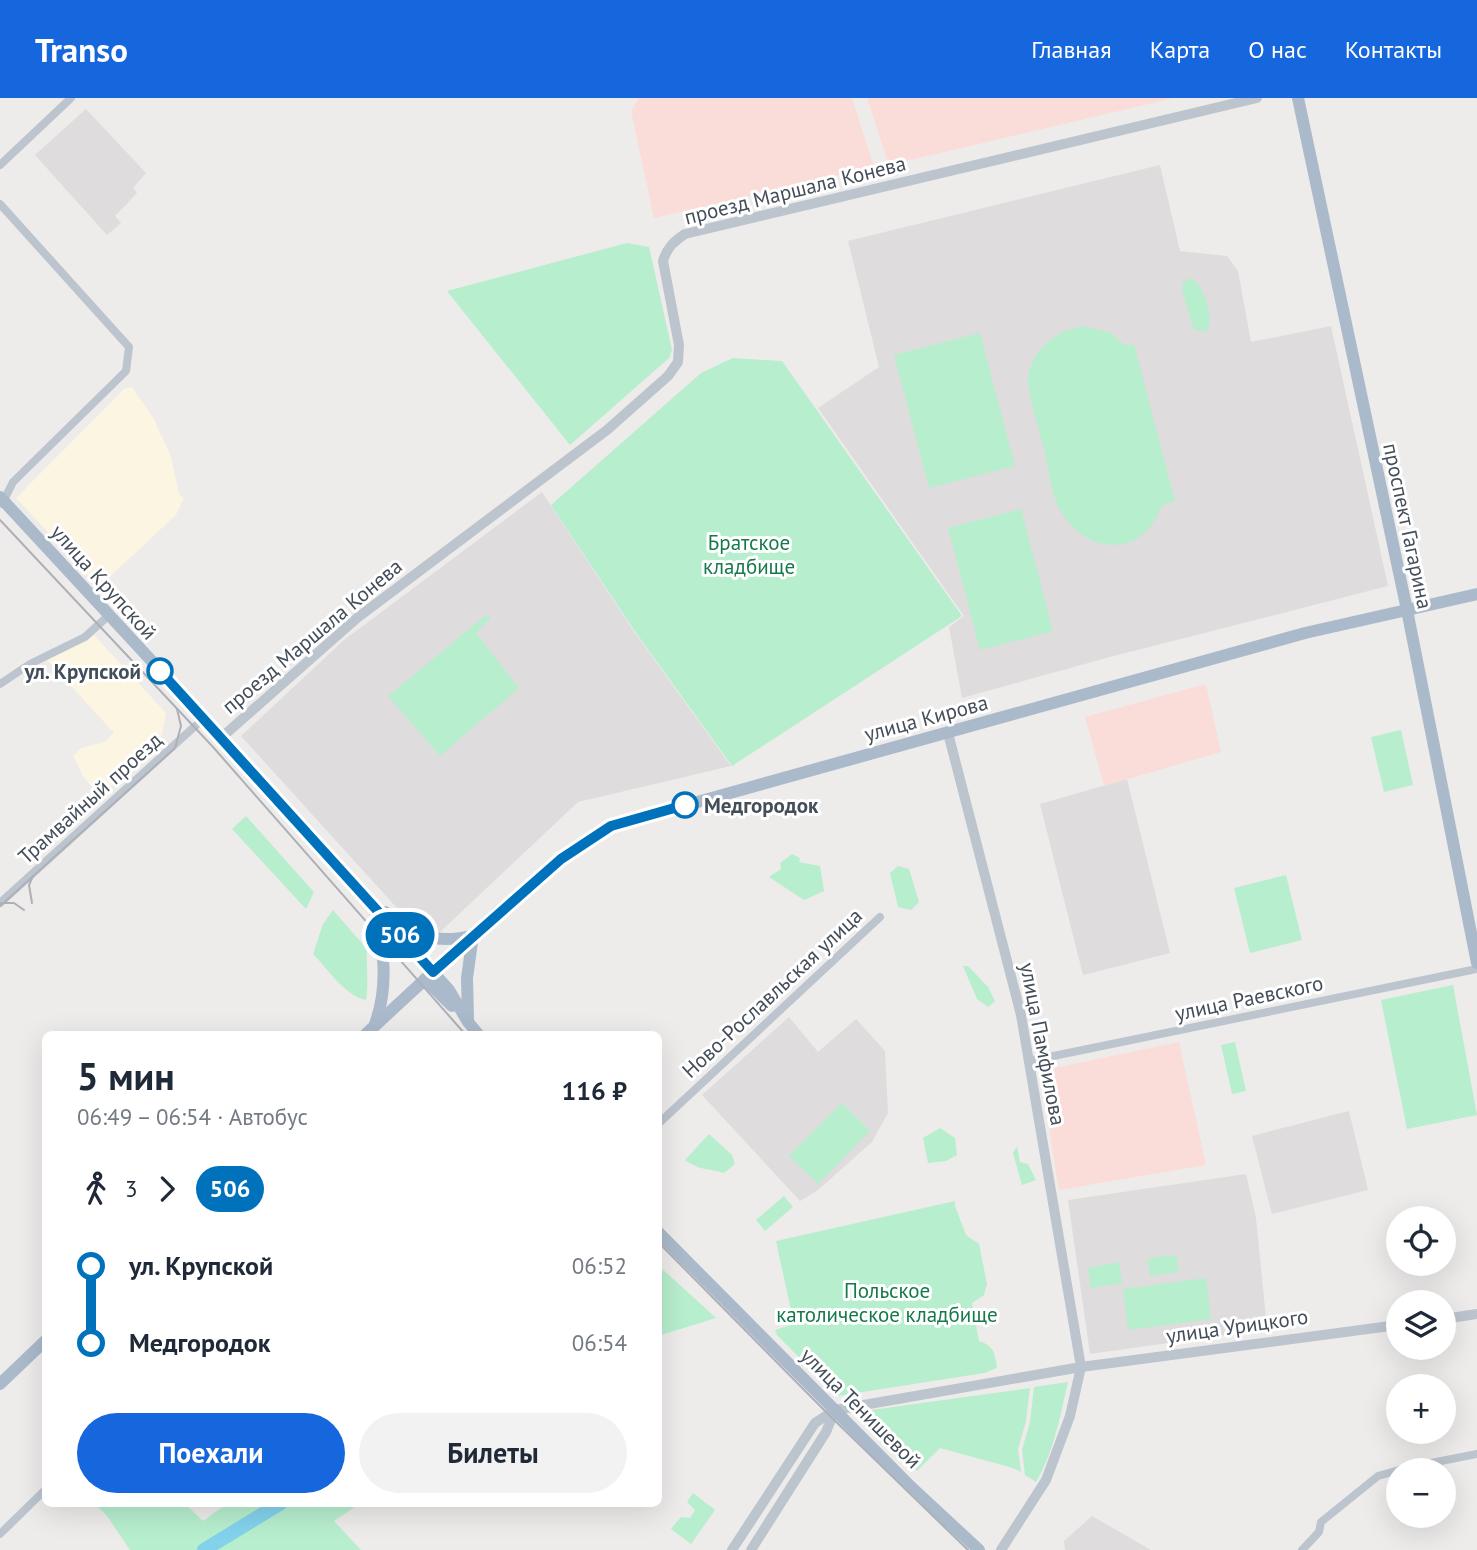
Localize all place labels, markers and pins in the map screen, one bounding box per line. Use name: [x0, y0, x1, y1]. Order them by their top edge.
place label: ул. Крупской: [24, 658, 141, 685]
marker: ул. Крупской: [147, 658, 173, 684]
marker: Медгородок: [672, 792, 698, 818]
place label: Медгородок: [704, 792, 819, 819]

